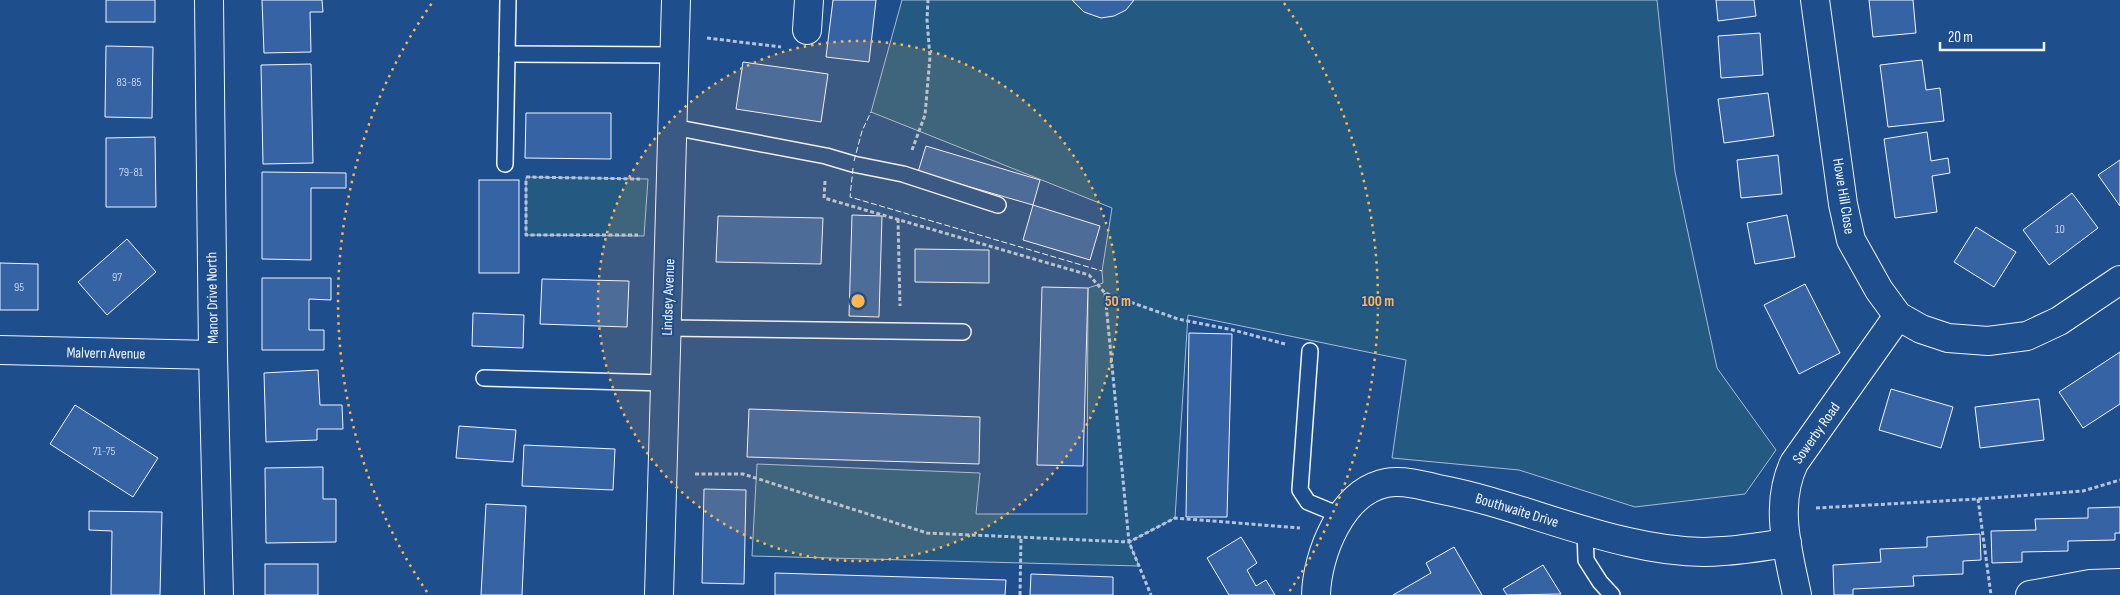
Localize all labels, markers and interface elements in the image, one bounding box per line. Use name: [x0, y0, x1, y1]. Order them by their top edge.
scale bar: [1940, 20, 2044, 52]
text: 20 m: [1948, 28, 1973, 47]
house number: 83-85: [117, 75, 142, 90]
street label: Howe Hill Close: [1828, 157, 1859, 235]
house number: 79-81: [119, 165, 144, 180]
house number: 10: [2055, 222, 2065, 237]
street label: Manor Drive North: [202, 252, 223, 344]
street label: Lindsey Avenue: [658, 258, 679, 336]
house number: 97: [112, 270, 122, 285]
house number: 95: [14, 280, 24, 295]
centre of rings: [849, 292, 867, 310]
text: 50 m: [1105, 292, 1131, 311]
text: 100 m: [1362, 292, 1394, 311]
street label: Malvern Avenue: [66, 343, 146, 364]
street label: Sowerby Road: [1788, 399, 1844, 468]
house number: 71-75: [93, 444, 115, 459]
street label: Bouthwaite Drive: [1473, 489, 1561, 532]

